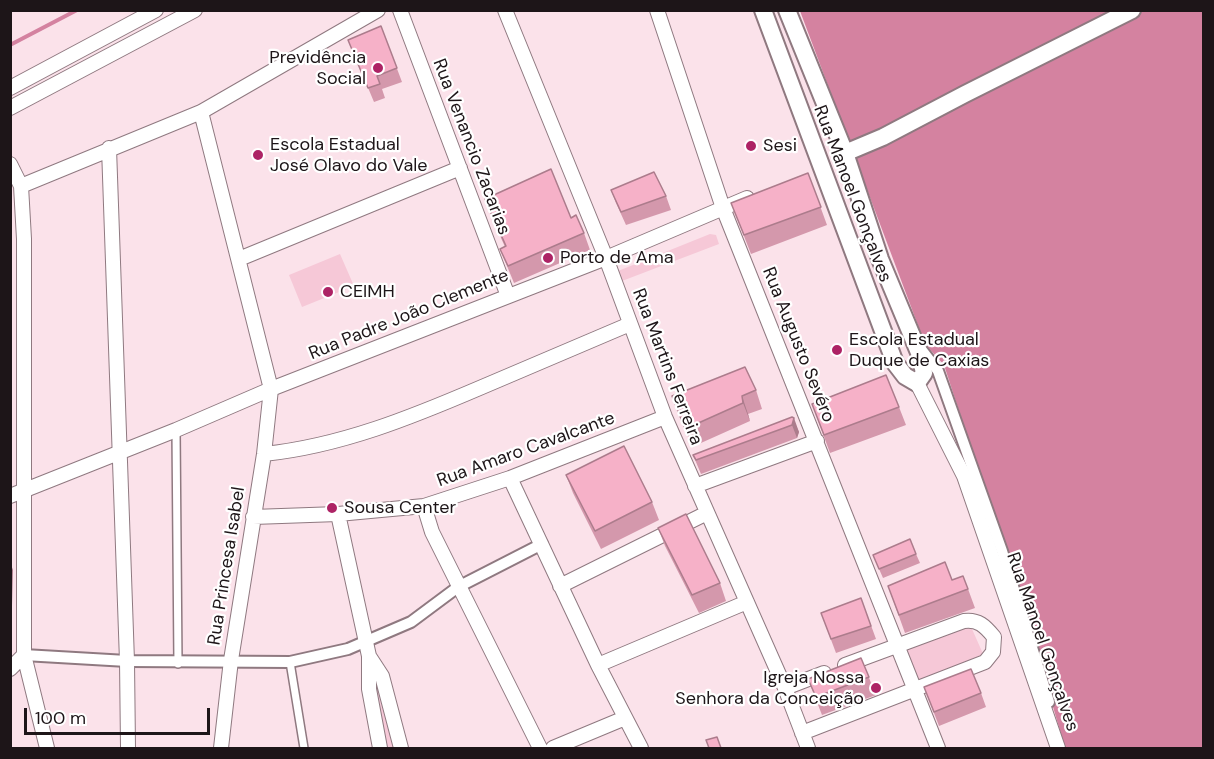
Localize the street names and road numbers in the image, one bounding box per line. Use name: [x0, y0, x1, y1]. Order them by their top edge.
street label: Rua Venancio Zacarias: [427, 56, 515, 238]
street label: Rua Manoel Gonçalves: [808, 103, 896, 285]
street label: Rua Augusto Sevéro: [757, 264, 839, 426]
street label: Rua Padre João Clemente: [306, 265, 512, 365]
street label: Rua Martins Ferreira: [627, 286, 707, 448]
street label: Rua Amaro Cavalcante: [434, 408, 618, 492]
street label: Rua Princesa Isabel: [204, 485, 250, 647]
street label: Rua Manoel Gonçalves: [1001, 550, 1083, 734]

